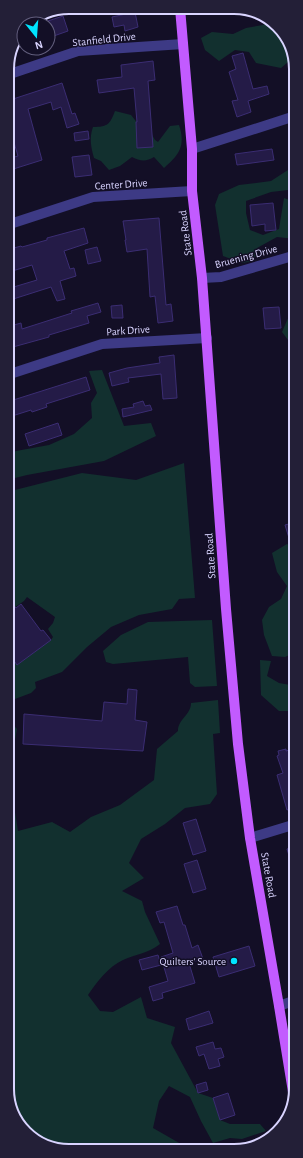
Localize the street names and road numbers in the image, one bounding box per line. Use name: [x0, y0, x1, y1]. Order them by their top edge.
street label: Stanfield Drive: [72, 31, 136, 48]
street label: Center Drive: [94, 177, 148, 192]
street label: State Road: [177, 209, 194, 256]
street label: Bruening Drive: [214, 243, 279, 270]
street label: Park Drive: [106, 323, 150, 338]
street label: State Road: [203, 532, 218, 579]
street label: State Road: [259, 852, 278, 899]

